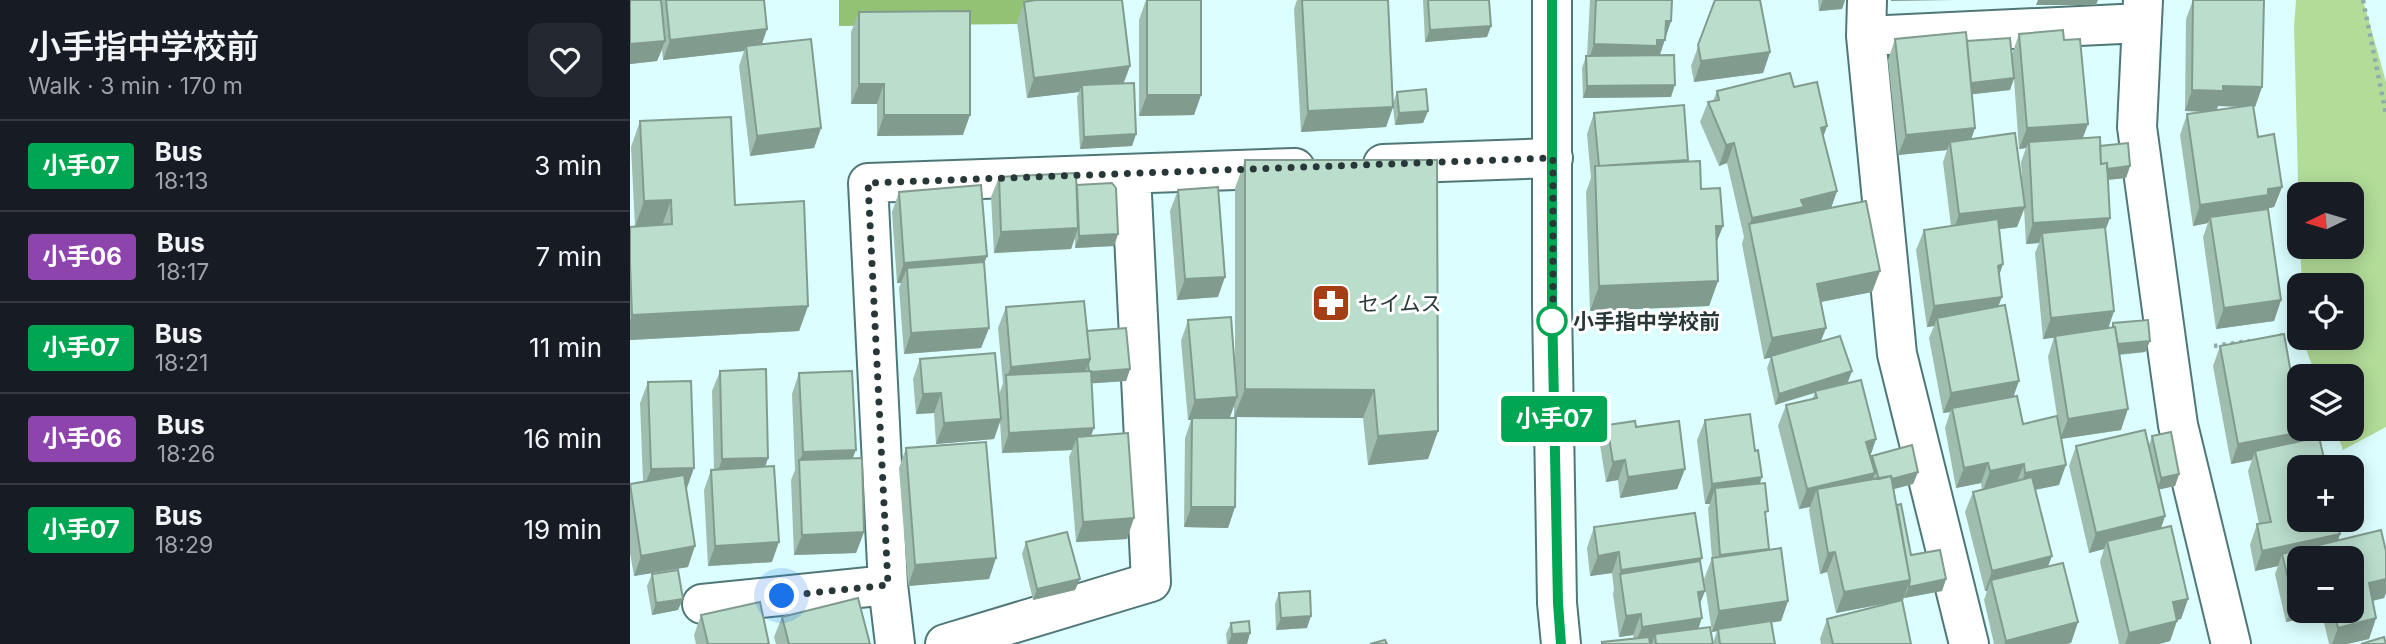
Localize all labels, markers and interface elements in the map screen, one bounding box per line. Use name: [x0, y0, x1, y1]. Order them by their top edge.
button: heart: [528, 23, 602, 97]
text: 小手指中学校前: [28, 26, 259, 66]
text: Walk · 3 min · 170 m: [28, 72, 243, 100]
text: Bus: [155, 136, 203, 167]
text: 3 min: [534, 150, 602, 181]
text: 小手07: [42, 151, 120, 180]
text: 18:13: [155, 167, 208, 195]
north arrow: [2287, 182, 2364, 259]
map controls: [2287, 182, 2364, 623]
text: Bus: [157, 227, 205, 258]
text: 7 min: [536, 241, 602, 272]
text: 小手06: [42, 242, 122, 271]
text: 18:17: [157, 258, 209, 286]
button: locate: [2287, 273, 2364, 350]
pharmacy icon: セイムス: [1310, 282, 1352, 324]
place label: セイムス: [1358, 291, 1442, 316]
marker: 小手指中学校前: [1537, 306, 1567, 336]
place label: 小手指中学校前: [1573, 309, 1720, 334]
text: Bus: [155, 318, 203, 349]
text: 11 min: [529, 332, 602, 363]
text: 小手07: [42, 333, 120, 362]
text: 18:21: [155, 349, 208, 377]
button: layers: [2287, 364, 2364, 441]
line badge: 小手07: [1505, 396, 1603, 442]
text: 小手07: [1515, 404, 1593, 433]
text: Bus: [157, 409, 205, 440]
text: 16 min: [524, 423, 602, 454]
text: 小手06: [42, 424, 122, 453]
text: 18:26: [157, 440, 215, 468]
button: +: [2287, 455, 2364, 532]
text: Bus: [155, 500, 203, 531]
text: 19 min: [524, 514, 602, 545]
text: 小手07: [42, 515, 120, 544]
text: 18:29: [155, 531, 213, 559]
button: −: [2287, 546, 2364, 623]
your location: [764, 578, 799, 613]

